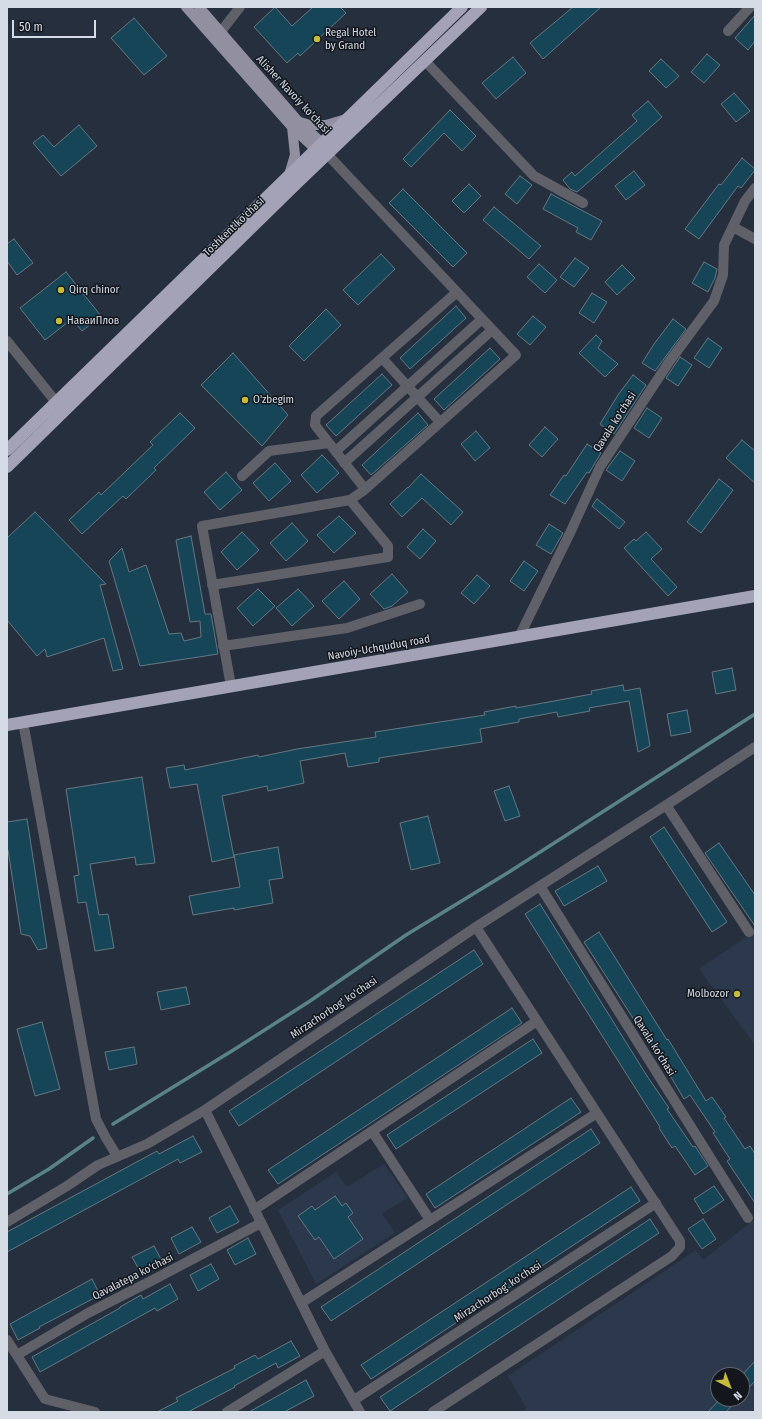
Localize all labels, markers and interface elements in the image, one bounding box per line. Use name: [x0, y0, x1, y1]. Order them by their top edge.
scale bar: [14, 12, 98, 38]
text: 50 m: [19, 20, 43, 34]
place label: Regal Hotel by Grand: [325, 26, 376, 52]
marker: Regal Hotel by Grand: [312, 34, 322, 44]
street label: Alisher Navoiy ko'chasi: [253, 53, 333, 137]
street label: Toshkent ko'chasi: [201, 195, 267, 259]
place label: Qirq chinor: [69, 283, 119, 297]
marker: Qirq chinor: [56, 285, 66, 295]
place label: НаваиПлов: [67, 314, 119, 328]
marker: НаваиПлов: [54, 316, 64, 326]
street label: Qavala ko'chasi: [591, 389, 639, 455]
place label: O'zbegim: [253, 393, 294, 407]
marker: O'zbegim: [240, 395, 250, 405]
street label: Navoiy-Uchquduq road: [327, 633, 431, 663]
street label: Mirzachorbog' ko'chasi: [288, 974, 380, 1042]
place label: Molbozor: [687, 987, 729, 1001]
marker: Molbozor: [732, 989, 742, 999]
street label: Qavala ko'chasi: [630, 1013, 678, 1079]
street label: Qavalatepa ko'chasi: [90, 1251, 176, 1303]
street label: Mirzachorbog' ko'chasi: [452, 1259, 544, 1325]
north arrow: [710, 1367, 750, 1407]
text: N: [731, 1389, 744, 1403]

